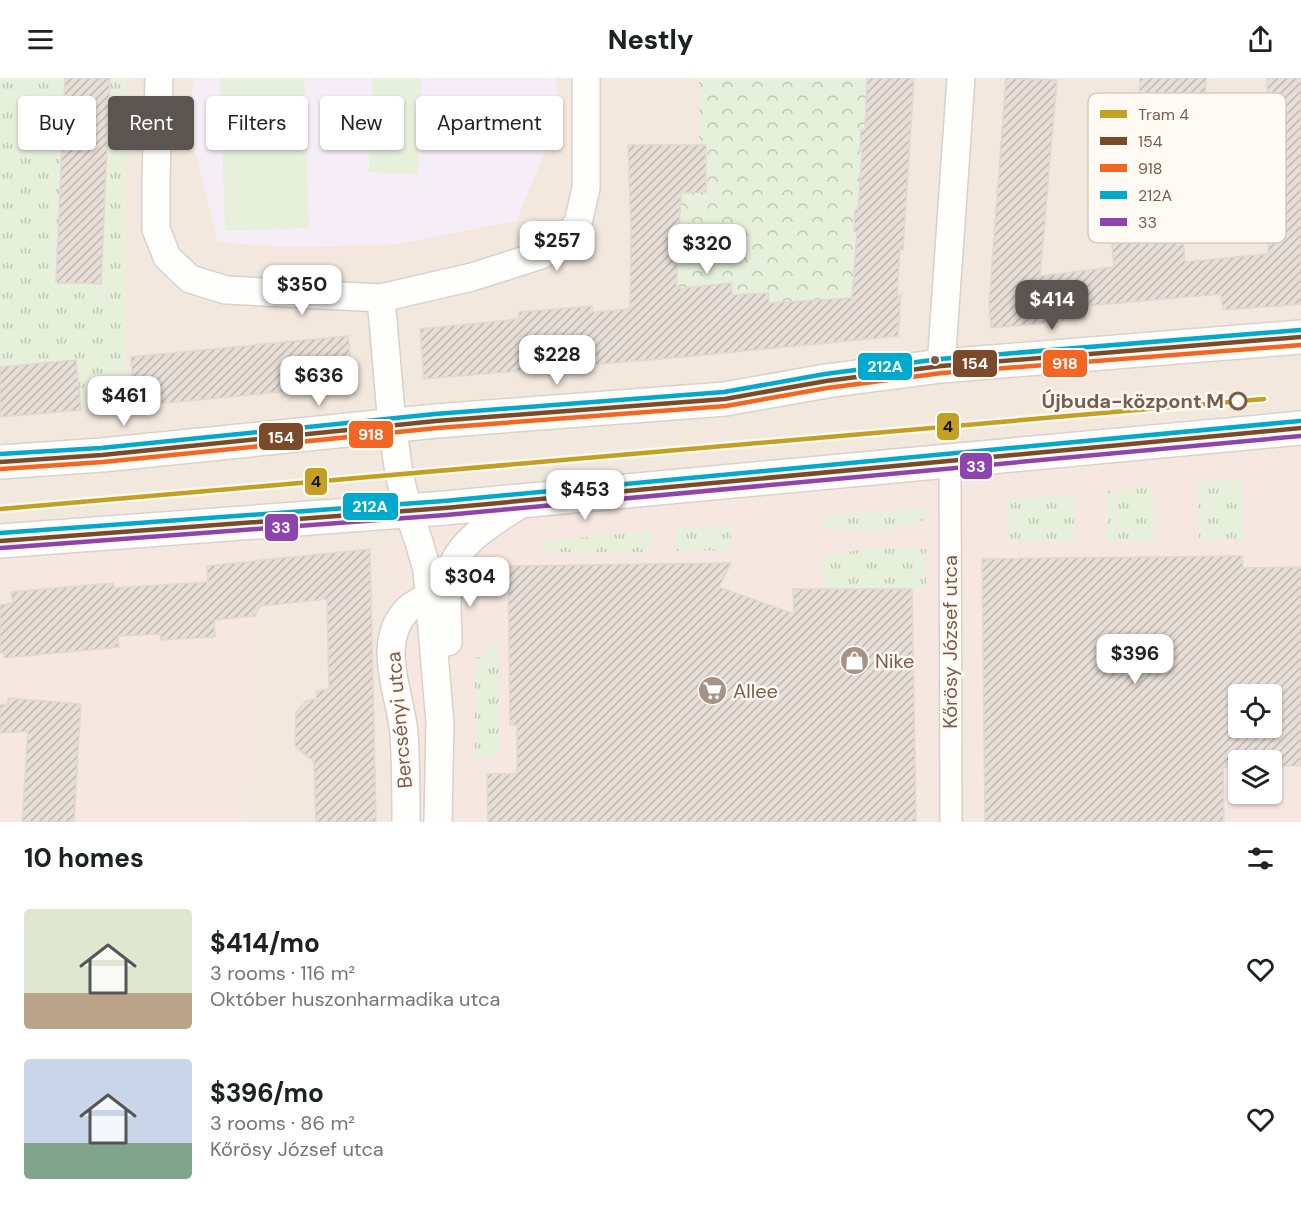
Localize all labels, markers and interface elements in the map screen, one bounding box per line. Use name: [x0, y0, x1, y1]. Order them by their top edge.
text: Nestly: [608, 22, 693, 57]
icon: menu: [24, 23, 57, 56]
icon: share: [1244, 23, 1277, 56]
legend: [1088, 93, 1286, 243]
chip: Buy: [18, 96, 96, 150]
chip: Rent: [108, 96, 194, 150]
chip: Filters: [206, 96, 308, 150]
chip: New: [320, 96, 404, 150]
chip: Apartment: [416, 96, 563, 150]
text: Tram 4: [1138, 104, 1189, 125]
text: 154: [1138, 131, 1163, 152]
text: 918: [1138, 158, 1163, 179]
text: 212A: [1138, 185, 1172, 206]
text: 33: [1138, 212, 1157, 233]
pin: $257: [521, 221, 593, 272]
pin: $320: [671, 224, 743, 275]
text: $257: [534, 227, 580, 253]
text: $320: [682, 230, 732, 256]
pin: $350: [266, 265, 338, 316]
text: $350: [277, 271, 327, 297]
pin: $414: [1016, 280, 1088, 331]
text: $414: [1029, 286, 1075, 312]
pin: $228: [521, 335, 593, 386]
text: $228: [533, 341, 581, 367]
line badge: 154: [952, 349, 998, 378]
line badge: 918: [1042, 349, 1088, 378]
line badge: 212A: [857, 352, 913, 381]
text: 154: [962, 353, 988, 374]
text: 918: [1052, 353, 1078, 374]
unlabelled marker: [929, 354, 941, 366]
pin: $636: [283, 356, 355, 407]
text: 212A: [867, 356, 903, 377]
text: $636: [294, 362, 344, 388]
pin: $461: [88, 376, 160, 427]
text: $461: [101, 382, 147, 408]
place label: Újbuda-központ M: [1042, 388, 1224, 414]
marker: Újbuda-központ M: [1229, 392, 1247, 410]
line badge: 4: [936, 412, 960, 441]
text: 4: [943, 416, 953, 437]
line badge: 918: [348, 420, 394, 449]
line badge: 154: [258, 422, 304, 451]
text: 918: [358, 424, 384, 445]
text: 154: [268, 427, 294, 448]
line badge: 33: [959, 452, 993, 480]
text: 33: [966, 456, 986, 477]
line badge: 4: [304, 467, 328, 496]
pin: $453: [549, 470, 621, 521]
text: 4: [311, 471, 321, 492]
text: $453: [560, 476, 610, 502]
line badge: 212A: [342, 492, 399, 521]
text: 212A: [352, 496, 388, 517]
line badge: 33: [264, 513, 299, 542]
text: 33: [271, 517, 291, 538]
street label: Kőrösy József utca: [937, 555, 963, 729]
pin: $304: [434, 557, 506, 608]
text: $304: [444, 563, 496, 589]
pin: $396: [1099, 634, 1171, 685]
text: $396: [1110, 640, 1160, 666]
shop icon: Nike: [838, 645, 870, 677]
place label: Nike: [875, 648, 914, 674]
street label: Bercsényi utca: [380, 651, 418, 789]
supermarket icon: Allee: [696, 675, 728, 707]
place label: Allee: [733, 678, 778, 704]
map controls: [1228, 684, 1282, 804]
button: locate: [1228, 684, 1282, 738]
button: layers: [1228, 750, 1282, 804]
text: 10 homes: [24, 841, 144, 875]
icon: filters: [1244, 842, 1277, 875]
text: $414/mo: [210, 926, 320, 960]
icon: home: [72, 933, 144, 1005]
icon: heart: [1244, 953, 1277, 986]
text: 3 rooms · 116 m²: [210, 960, 355, 986]
text: Október huszonharmadika utca: [210, 986, 500, 1012]
text: $396/mo: [210, 1076, 324, 1110]
icon: home: [72, 1083, 144, 1155]
icon: heart: [1244, 1103, 1277, 1136]
text: 3 rooms · 86 m²: [210, 1110, 355, 1136]
text: Kőrösy József utca: [210, 1136, 384, 1162]

